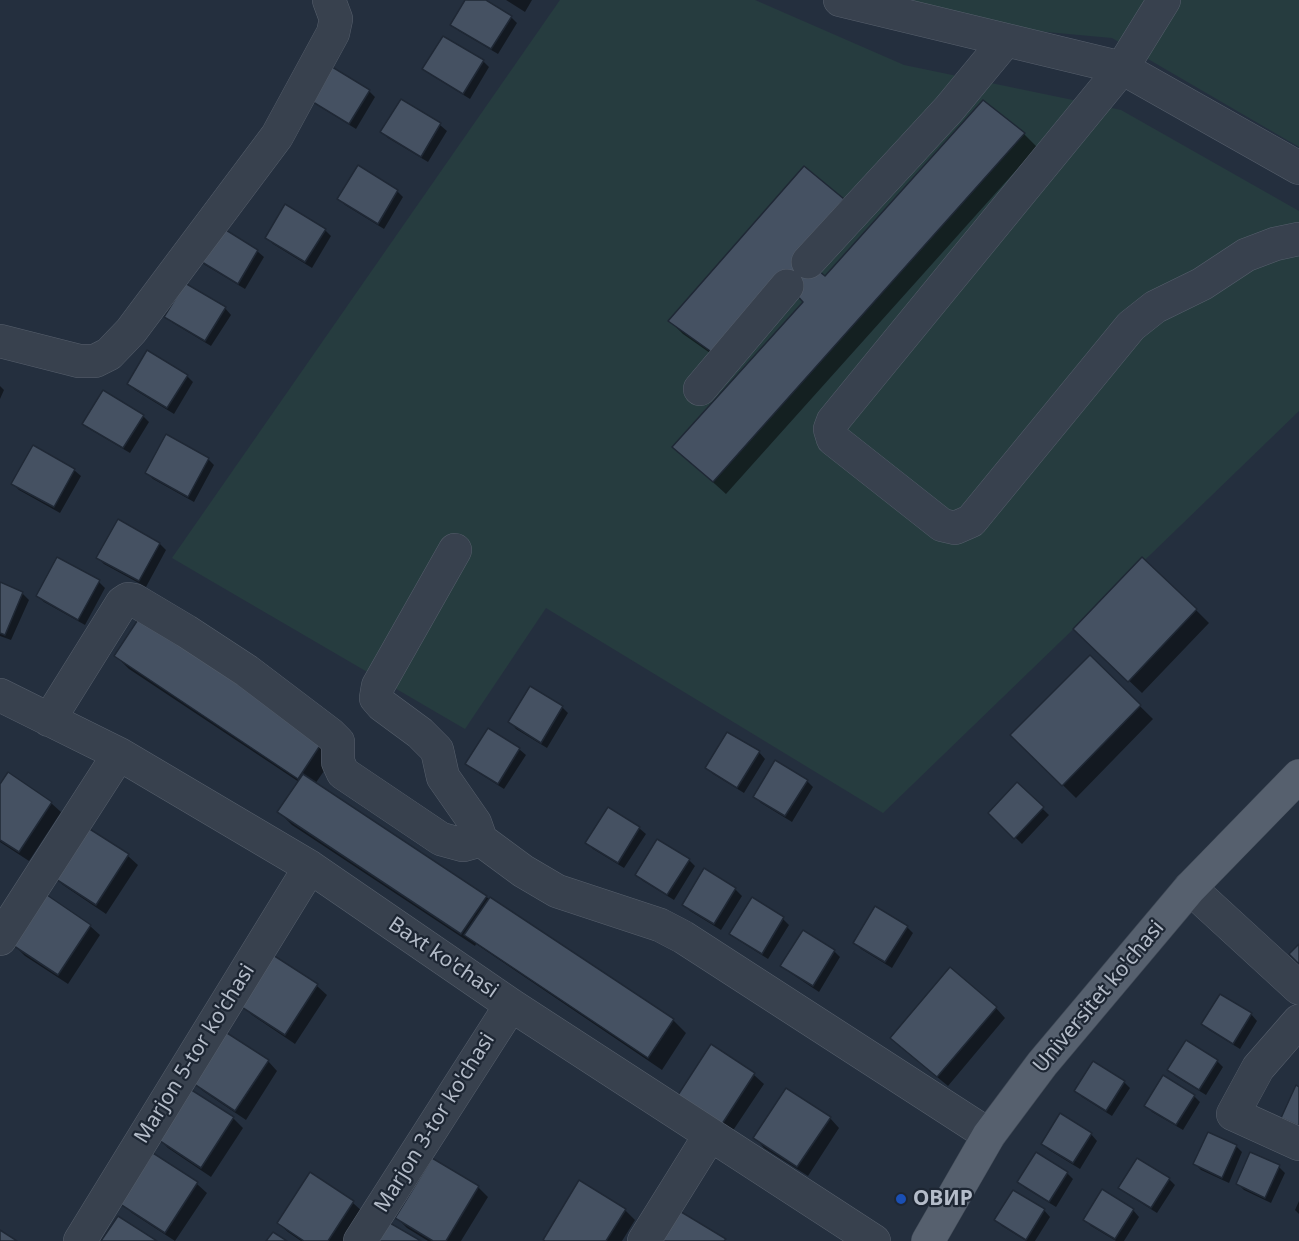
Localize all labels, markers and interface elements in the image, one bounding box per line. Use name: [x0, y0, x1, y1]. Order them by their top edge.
street label: Baxt ko'chasi: [383, 912, 503, 1004]
street label: Universitet ko'chasi: [1028, 916, 1170, 1078]
street label: Marjon 5-tor ko'chasi: [130, 960, 260, 1148]
street label: Marjon 3-tor ko'chasi: [370, 1029, 500, 1217]
place label: ОВИР: [913, 1186, 973, 1212]
marker: ОВИР: [894, 1192, 908, 1206]

